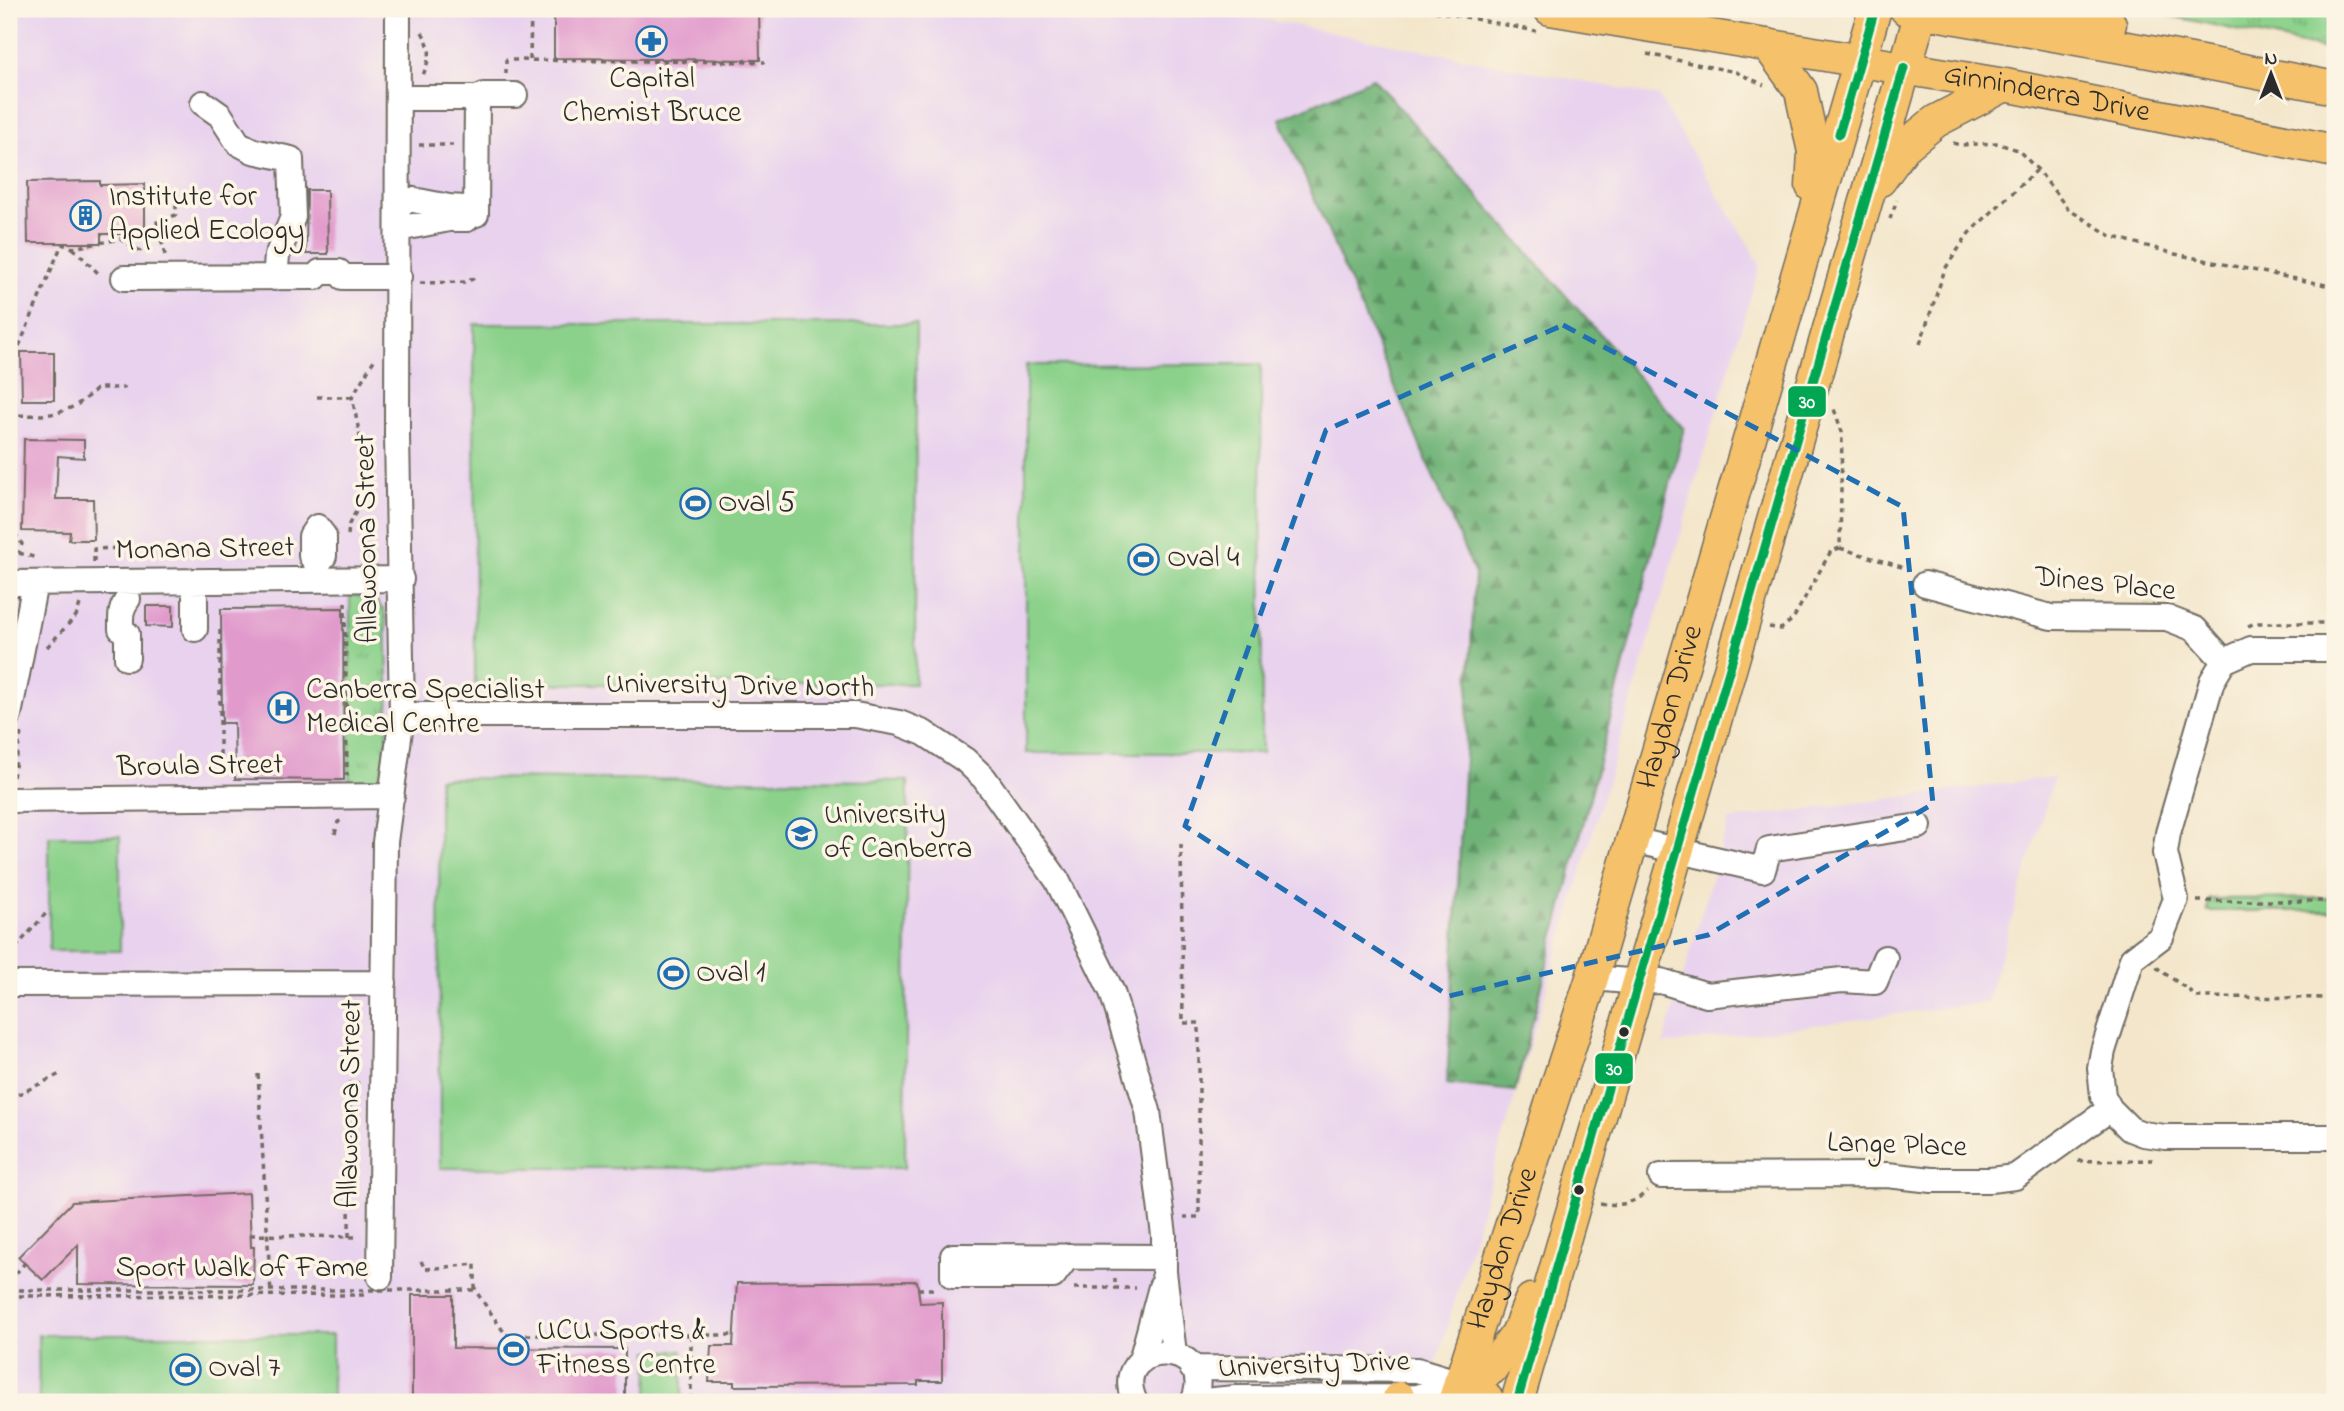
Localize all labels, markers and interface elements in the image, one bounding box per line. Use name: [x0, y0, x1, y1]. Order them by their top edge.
pharmacy icon: Capital Chemist Bruce: [635, 25, 669, 59]
north arrow: [2236, 38, 2306, 108]
text: N: [2265, 46, 2278, 73]
street label: Ginninderra Drive: [1940, 53, 2154, 136]
place label: Capital Chemist Bruce: [562, 58, 742, 136]
place label: Institute for Applied Ecology: [109, 176, 304, 254]
building icon: Institute for Applied Ecology: [69, 198, 103, 232]
line badge: 30: [1787, 385, 1827, 418]
text: 30: [1798, 390, 1816, 417]
street label: Allawoona Street: [344, 434, 392, 644]
place label: Oval 5: [718, 482, 795, 526]
sports icon: Oval 5: [678, 487, 712, 521]
street label: Monana Street: [115, 526, 295, 574]
place label: Oval 4: [1167, 537, 1239, 581]
sports icon: Oval 4: [1127, 542, 1161, 576]
street label: Dines Place: [2031, 556, 2178, 614]
street label: Haydon Drive: [1626, 620, 1716, 794]
street label: University Drive North: [605, 663, 875, 711]
place label: Canberra Specialist Medical Centre: [306, 669, 545, 747]
hospital icon: Canberra Specialist Medical Centre: [266, 691, 300, 725]
street label: Broula Street: [115, 744, 284, 790]
place label: University of Canberra: [824, 794, 973, 872]
school or university icon: University of Canberra: [784, 816, 818, 850]
place label: Oval 1: [696, 952, 766, 996]
sports icon: Oval 1: [656, 957, 690, 991]
street label: Allawoona Street: [327, 999, 375, 1209]
unlabelled marker: [1617, 1025, 1631, 1039]
line badge: 30: [1594, 1052, 1634, 1085]
text: 30: [1605, 1057, 1623, 1084]
street label: Lange Place: [1826, 1122, 1968, 1170]
street label: Haydon Drive: [1457, 1161, 1551, 1336]
unlabelled marker: [1572, 1183, 1586, 1197]
street label: Sport Walk of Fame: [116, 1247, 369, 1291]
place label: UCU Sports & Fitness Centre: [536, 1310, 716, 1388]
sports icon: UCU Sports & Fitness Centre: [497, 1332, 531, 1366]
street label: University Drive: [1217, 1341, 1411, 1391]
place label: Oval 7: [208, 1347, 280, 1391]
sports icon: Oval 7: [168, 1352, 202, 1386]

